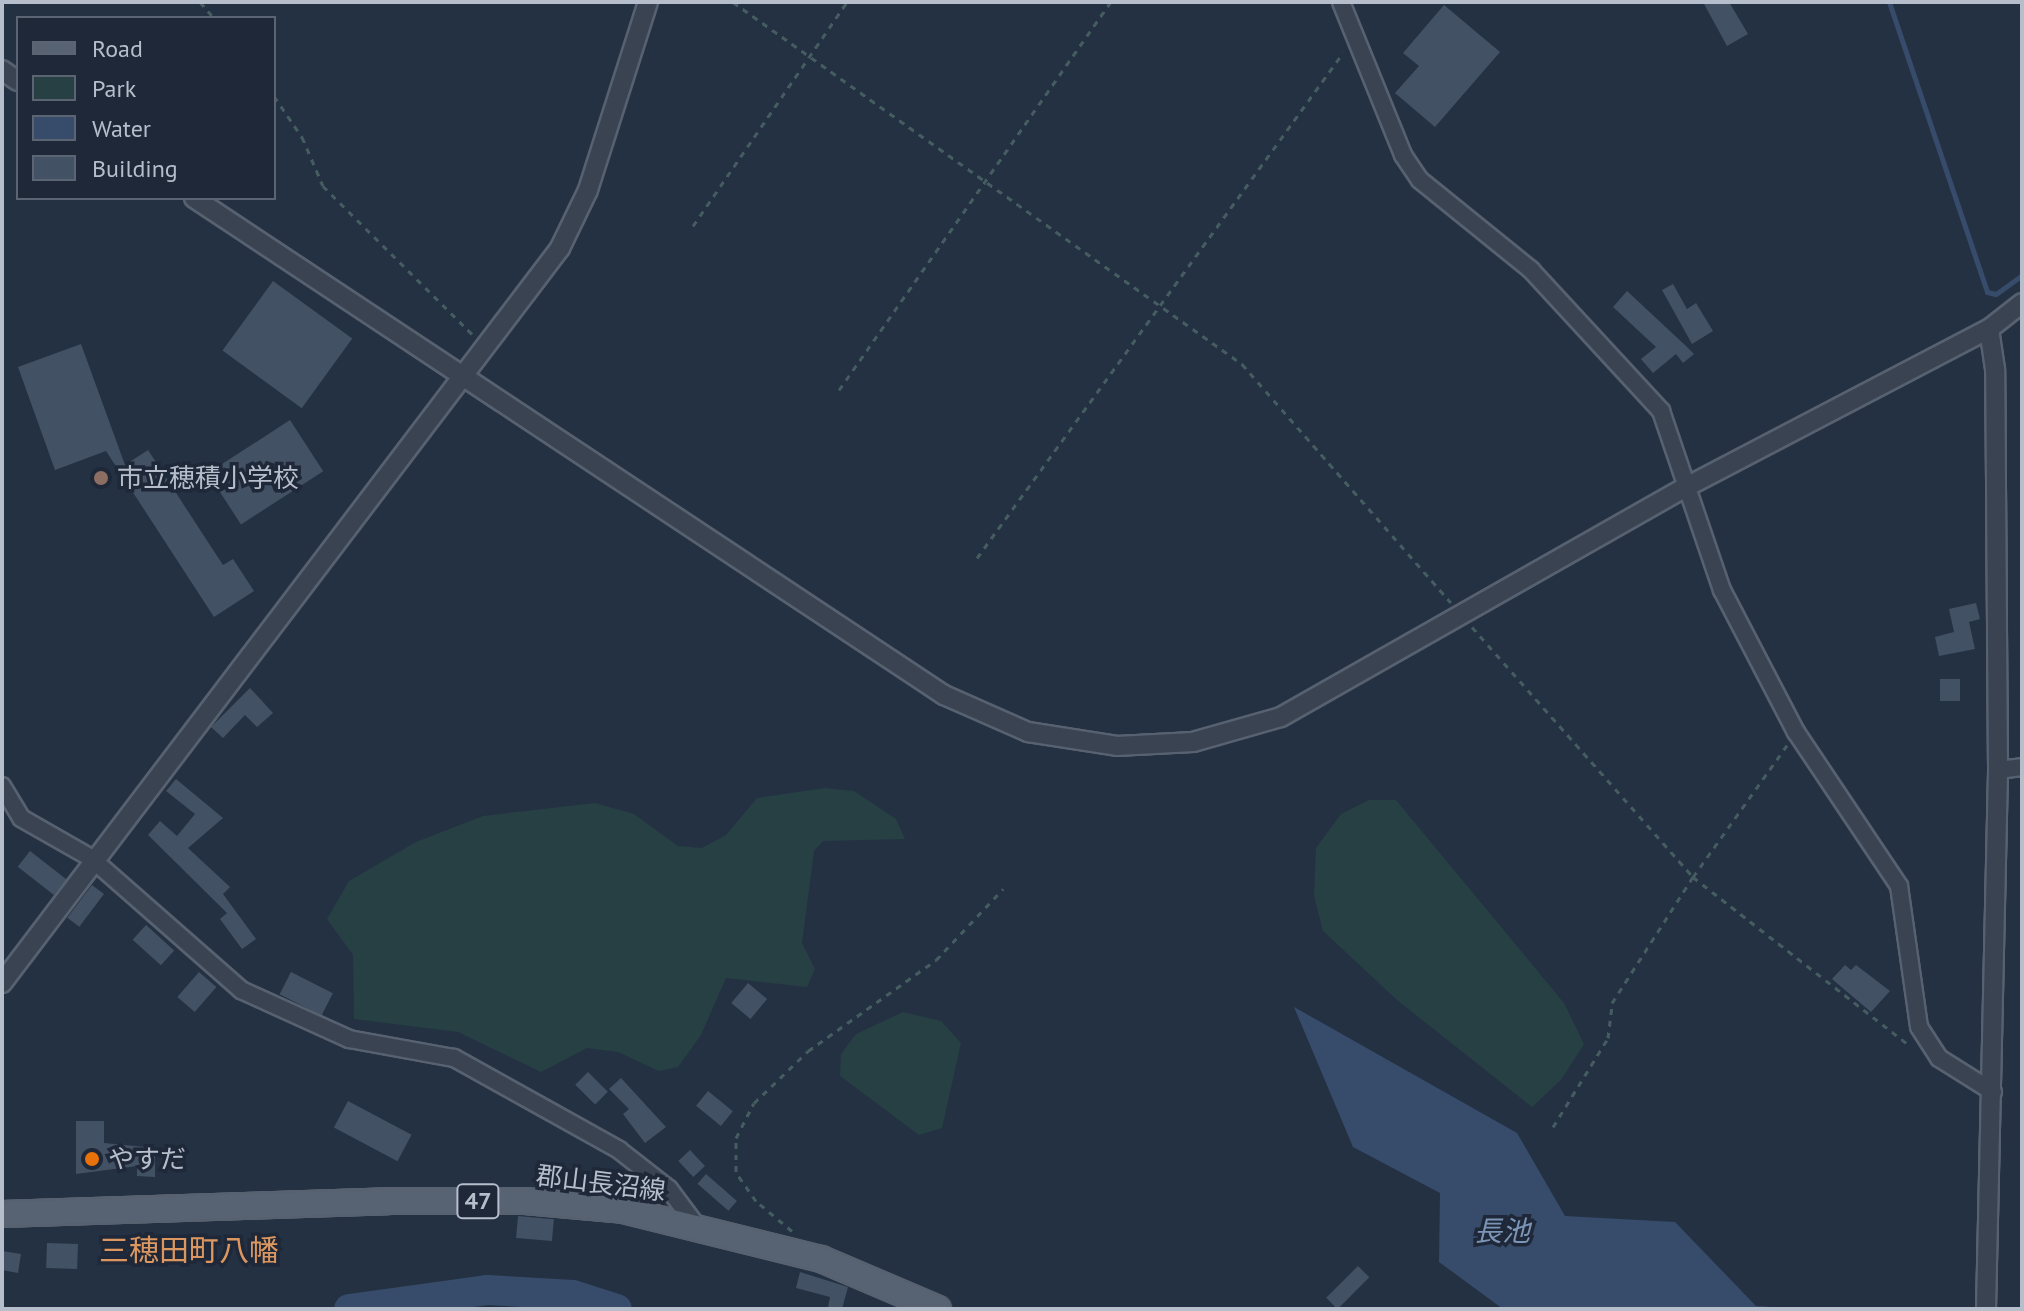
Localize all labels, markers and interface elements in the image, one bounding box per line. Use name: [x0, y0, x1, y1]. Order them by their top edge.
legend: [16, 16, 276, 200]
text: Road: [92, 33, 143, 64]
text: Park: [92, 73, 136, 104]
text: Water: [92, 113, 151, 144]
text: Building: [92, 153, 178, 184]
place label: 市立穂積小学校: [117, 462, 299, 494]
marker: 市立穂積小学校: [92, 469, 110, 487]
place label: やすだ: [108, 1143, 186, 1175]
marker: やすだ: [83, 1150, 101, 1168]
street label: 郡山長沼線: [535, 1160, 667, 1206]
road number: 47: [456, 1181, 500, 1221]
water label: 長池: [1474, 1214, 1530, 1248]
district label: 三穂田町八幡: [99, 1232, 279, 1268]

